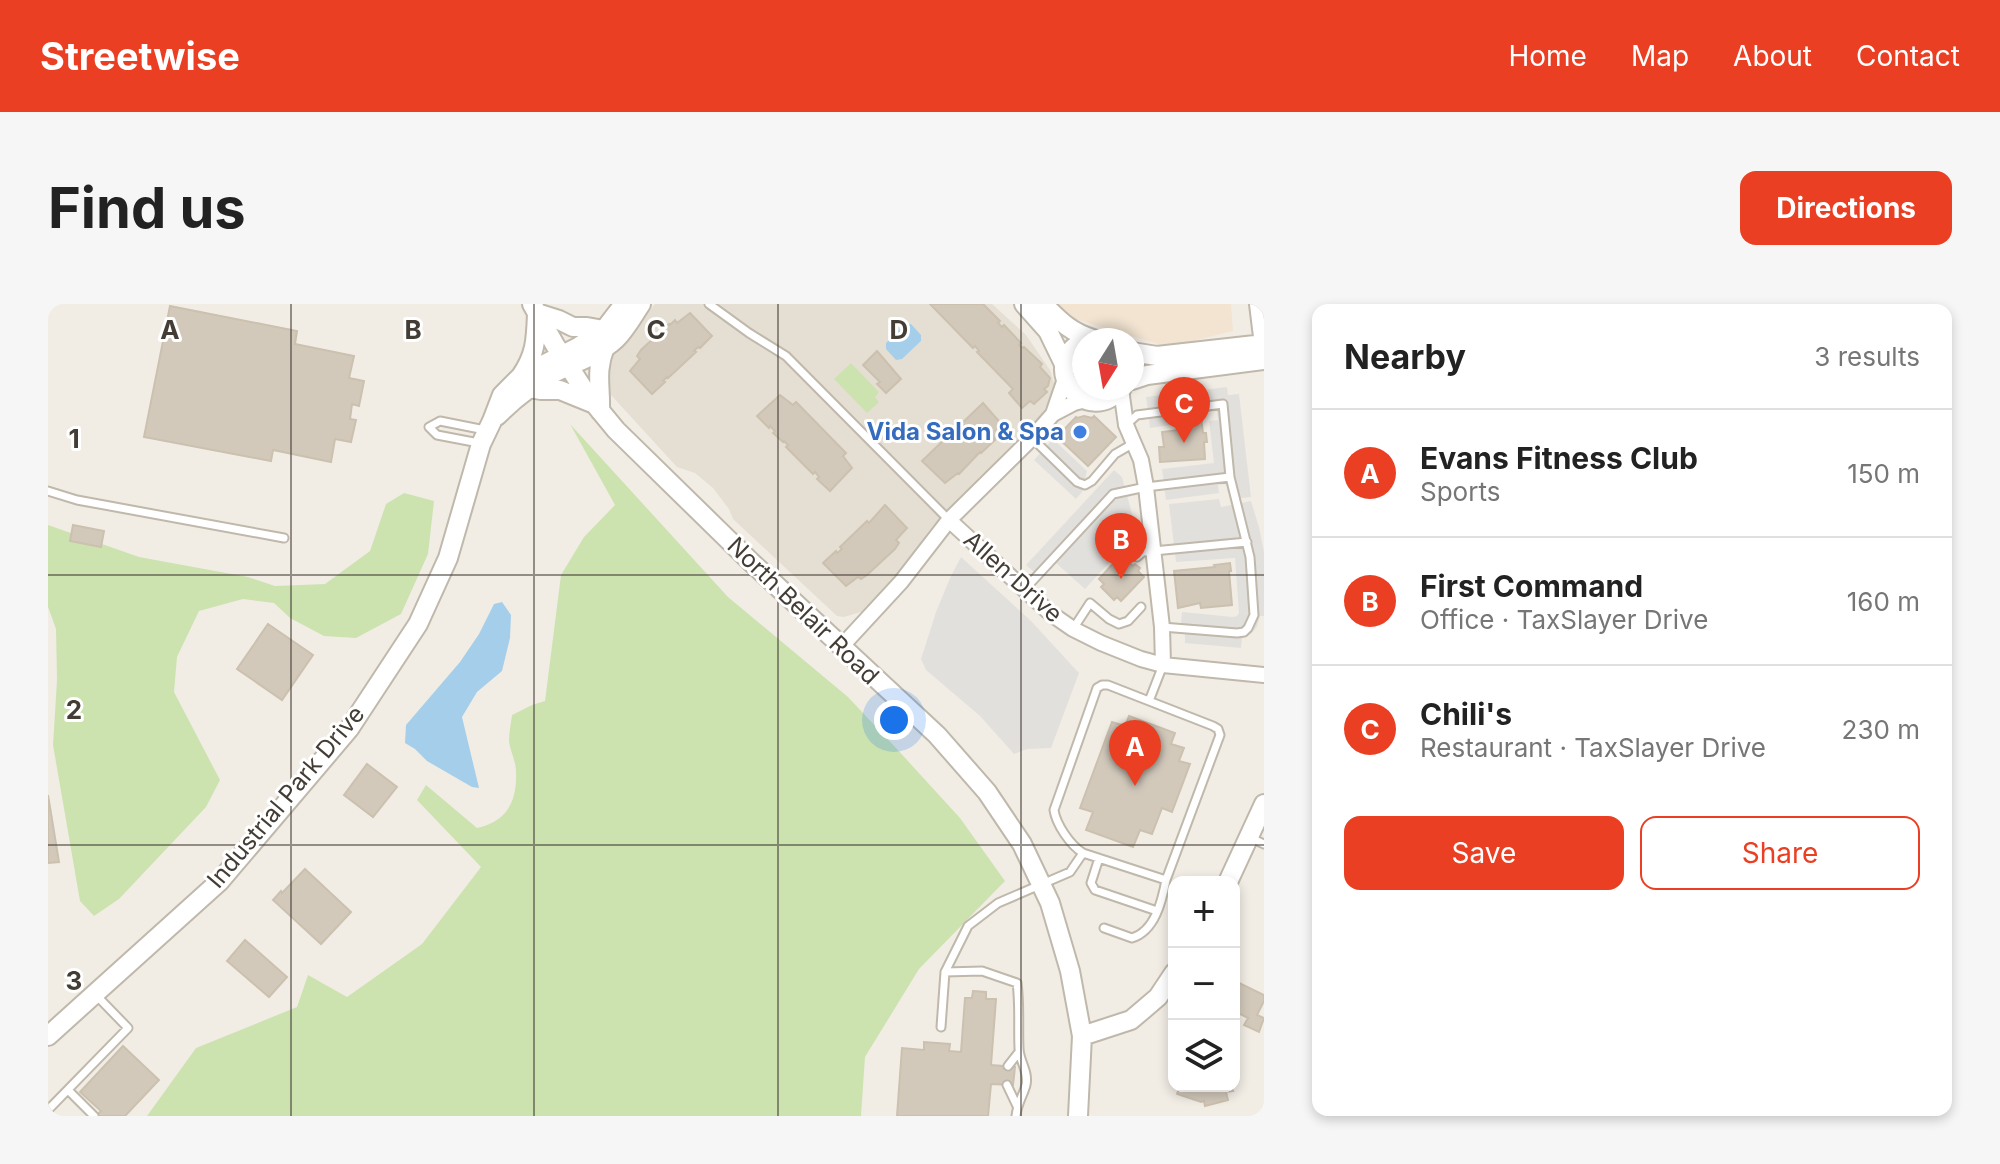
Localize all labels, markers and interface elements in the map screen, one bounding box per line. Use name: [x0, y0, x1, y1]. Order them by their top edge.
text: Streetwise: [40, 33, 240, 79]
text: Home: [1508, 39, 1587, 73]
text: Map: [1631, 39, 1689, 73]
text: About: [1733, 39, 1812, 73]
text: Contact: [1856, 39, 1960, 73]
button: Directions: [1740, 171, 1952, 245]
text: Find us: [48, 174, 246, 242]
text: A: [160, 314, 180, 345]
text: B: [404, 314, 422, 345]
text: C: [646, 314, 666, 345]
text: D: [890, 314, 908, 345]
north arrow: [1072, 328, 1144, 400]
text: Nearby: [1344, 336, 1466, 377]
text: 3 results: [1814, 341, 1920, 372]
pin: C: [1158, 377, 1210, 443]
place label: Vida Salon & Spa: [867, 417, 1064, 446]
text: 1: [68, 423, 80, 454]
marker: Vida Salon & Spa: [1071, 423, 1089, 441]
text: Evans Fitness Club: [1420, 440, 1698, 476]
text: A: [1360, 458, 1380, 489]
text: 150 m: [1847, 458, 1920, 489]
text: Sports: [1420, 476, 1500, 507]
pin: B: [1095, 513, 1147, 579]
street label: Allen Drive: [958, 525, 1069, 628]
street label: North Belair Road: [722, 531, 885, 690]
text: First Command: [1420, 568, 1643, 604]
text: B: [1361, 586, 1379, 617]
text: 160 m: [1847, 586, 1920, 617]
text: Office · TaxSlayer Drive: [1420, 604, 1708, 635]
text: 2: [66, 694, 82, 725]
text: Chili's: [1420, 696, 1512, 732]
street label: Industrial Park Drive: [201, 700, 370, 894]
your location: [874, 700, 914, 740]
text: C: [1360, 714, 1380, 745]
text: 230 m: [1842, 714, 1920, 745]
pin: A: [1109, 720, 1161, 786]
text: Restaurant · TaxSlayer Drive: [1420, 732, 1766, 763]
button: Save: [1344, 816, 1624, 890]
button: Share: [1640, 816, 1920, 890]
map controls: [1168, 876, 1240, 1092]
button: +: [1168, 876, 1240, 948]
button: −: [1168, 948, 1240, 1020]
text: 3: [66, 965, 82, 996]
button: layers: [1168, 1020, 1240, 1092]

